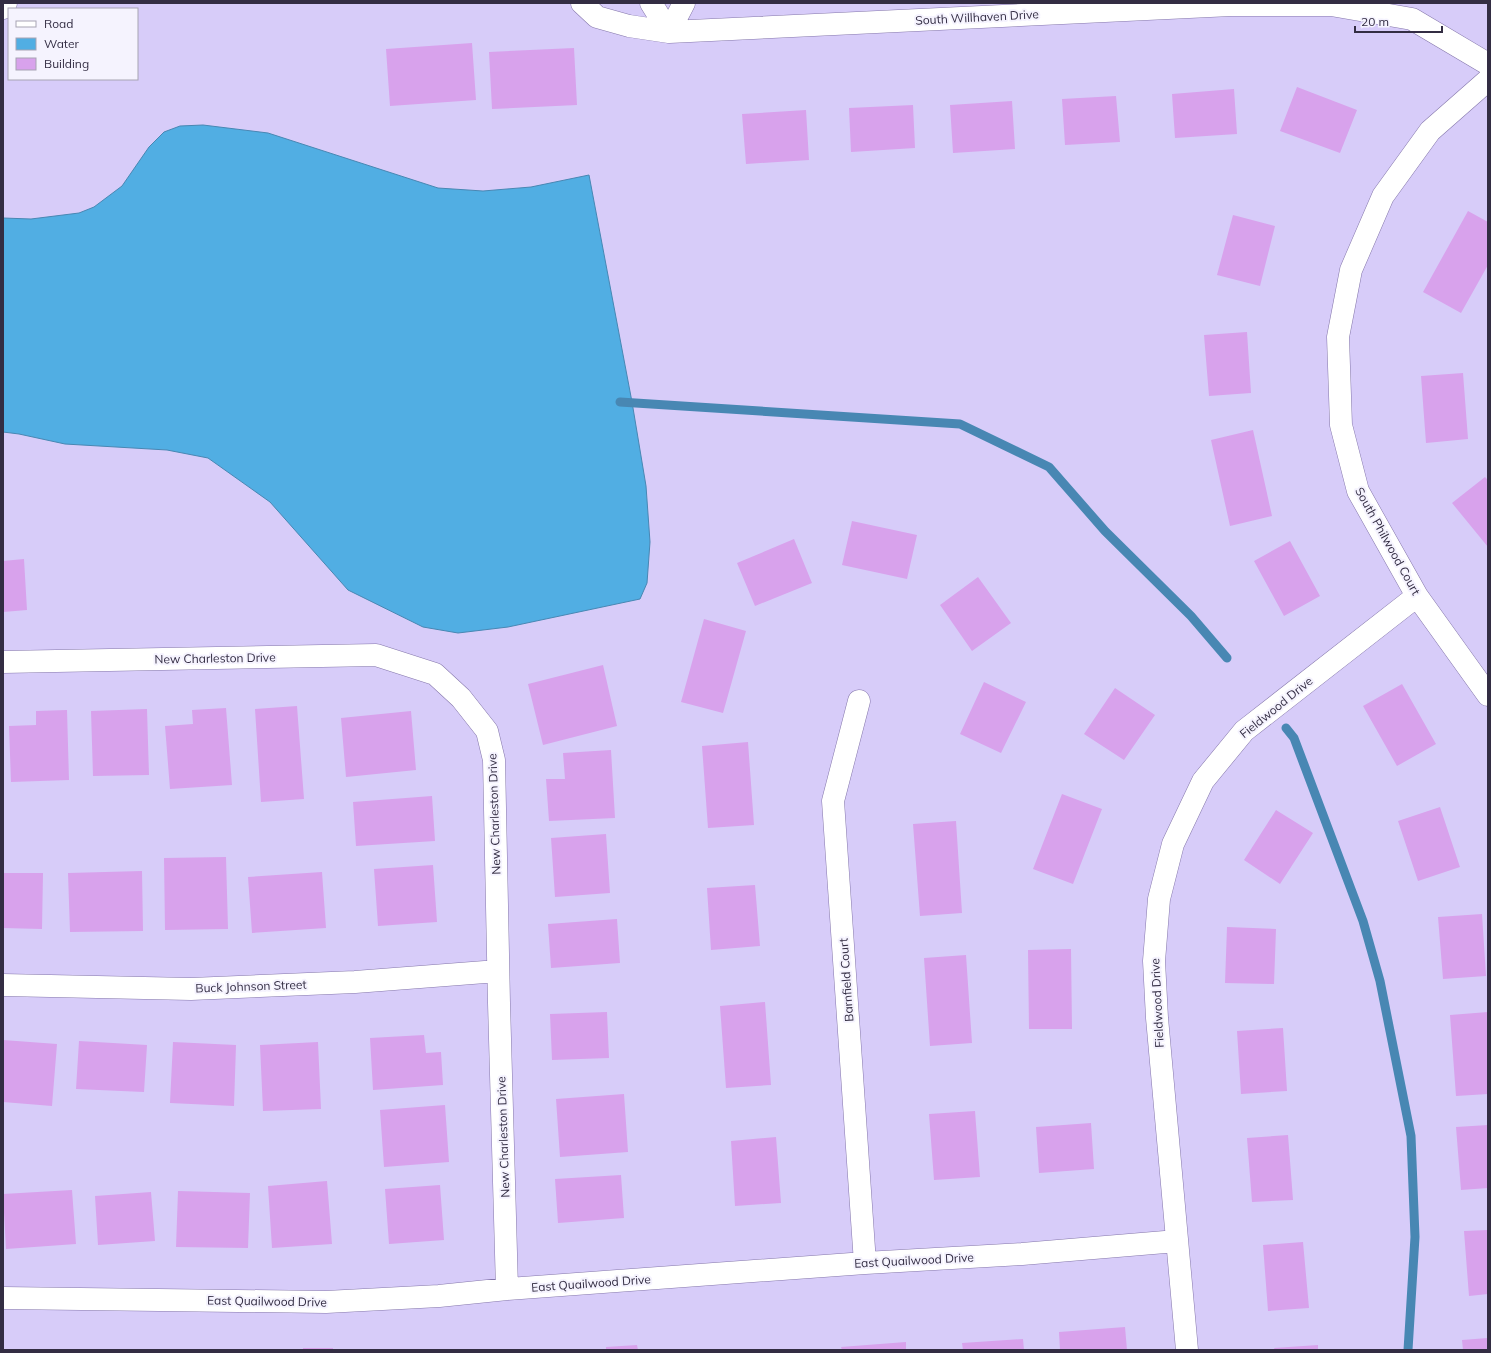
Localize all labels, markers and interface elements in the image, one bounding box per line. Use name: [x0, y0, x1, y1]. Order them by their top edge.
street label: South Willhaven Drive: [915, 6, 1039, 28]
legend: [8, 8, 138, 80]
scale bar: [1355, 8, 1442, 34]
text: 20 m: [1361, 14, 1389, 29]
text: Road: [44, 16, 73, 31]
text: Water: [44, 36, 80, 51]
text: Building: [44, 56, 89, 71]
street label: South Philwood Court: [1352, 484, 1424, 598]
street label: New Charleston Drive: [154, 649, 276, 667]
street label: Fieldwood Drive: [1236, 673, 1316, 741]
street label: New Charleston Drive: [484, 753, 504, 875]
street label: Barnfield Court: [836, 938, 856, 1022]
street label: Fieldwood Drive: [1147, 958, 1167, 1048]
street label: Buck Johnson Street: [195, 977, 307, 995]
street label: New Charleston Drive: [493, 1076, 513, 1198]
street label: East Quailwood Drive: [854, 1249, 974, 1271]
street label: East Quailwood Drive: [531, 1271, 651, 1295]
street label: East Quailwood Drive: [207, 1292, 327, 1310]

